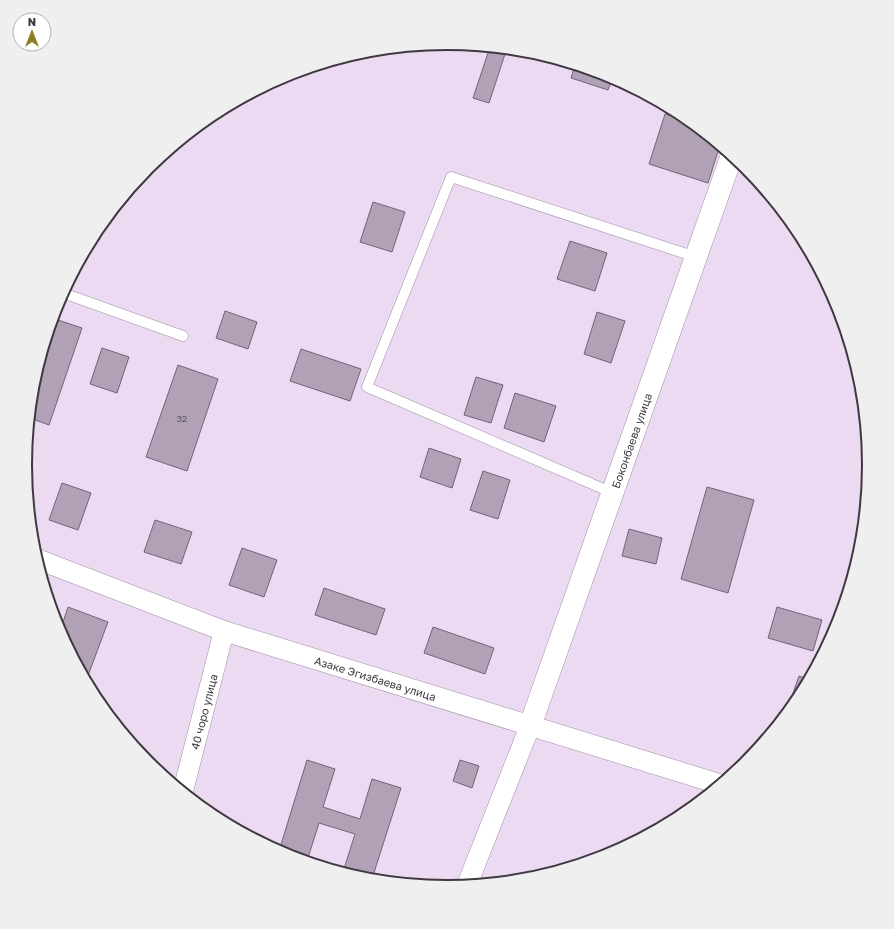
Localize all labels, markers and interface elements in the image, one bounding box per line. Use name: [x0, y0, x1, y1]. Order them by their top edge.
north arrow: [12, 12, 52, 52]
text: N: [28, 15, 36, 28]
street label: Боконбаева улица: [608, 391, 654, 490]
house number: 32: [177, 413, 187, 424]
street label: Азаке Эгизбаева улица: [313, 653, 438, 703]
street label: 40 чоро улица: [187, 672, 219, 751]

